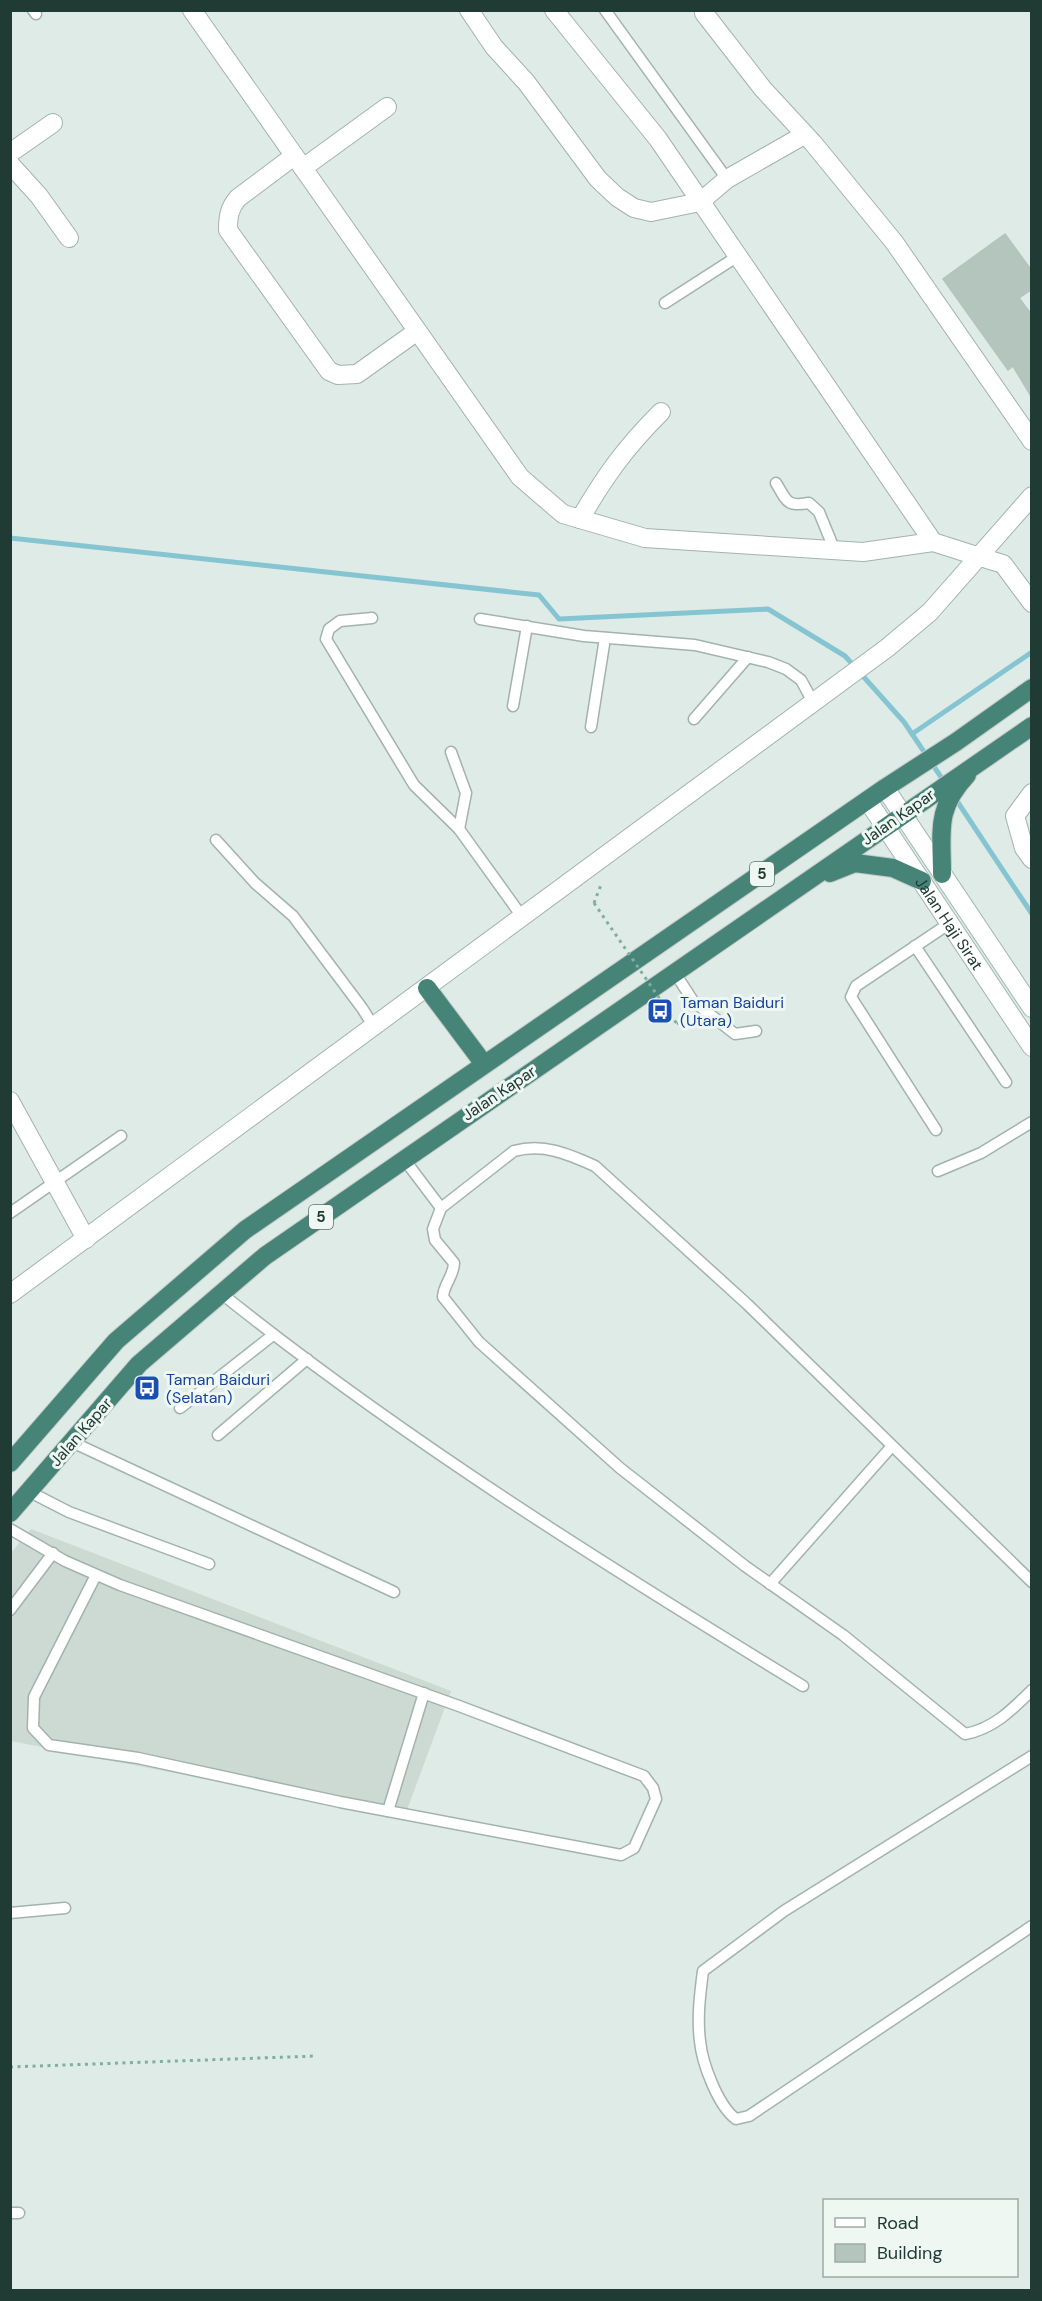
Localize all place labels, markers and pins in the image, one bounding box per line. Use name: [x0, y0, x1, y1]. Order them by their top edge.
place label: Taman Baiduri (Utara): [680, 992, 784, 1031]
bus stop icon: Taman Baiduri (Utara): [645, 996, 675, 1026]
place label: Taman Baiduri (Selatan): [166, 1369, 270, 1408]
bus stop icon: Taman Baiduri (Selatan): [132, 1373, 162, 1403]

